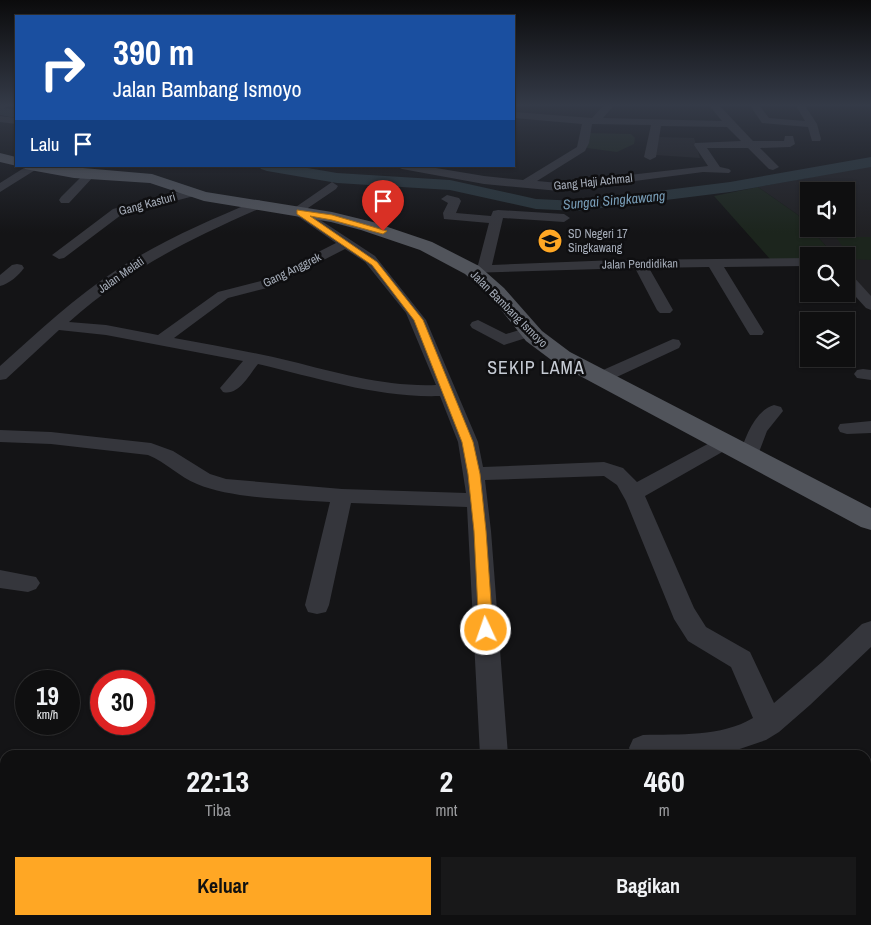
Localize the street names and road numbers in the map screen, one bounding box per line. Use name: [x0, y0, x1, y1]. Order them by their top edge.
street label: Gang Haji Achmal: [553, 170, 633, 194]
street label: Gang Kasturi: [117, 189, 177, 219]
street label: Gang Anggrek: [260, 249, 324, 291]
street label: Jalan Melati: [95, 253, 147, 297]
street label: Jalan Pendidikan: [602, 255, 678, 273]
street label: Jalan Bambang Ismoyo: [467, 267, 551, 351]

